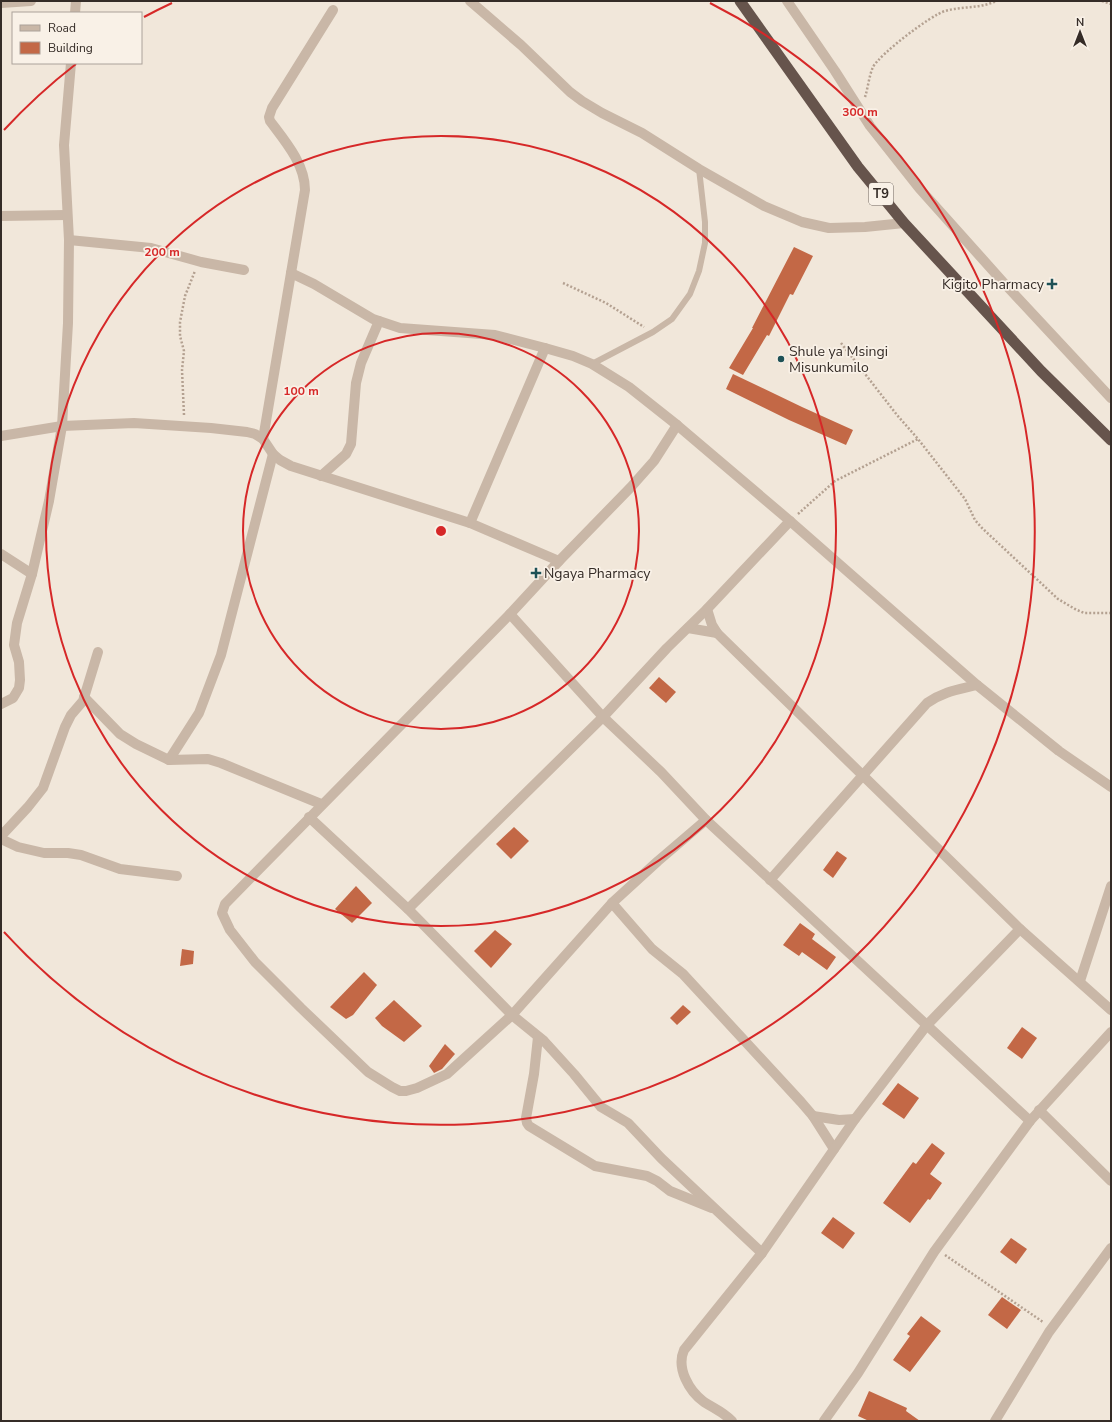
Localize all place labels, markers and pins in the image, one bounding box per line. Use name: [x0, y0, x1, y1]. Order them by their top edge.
place label: Kigito Pharmacy: [942, 275, 1045, 294]
marker: Kigito Pharmacy: [1047, 279, 1057, 289]
place label: Shule ya Msingi Misunkumilo: [789, 342, 888, 377]
marker: Shule ya Msingi Misunkumilo: [776, 354, 786, 364]
centre of rings: [434, 524, 448, 538]
place label: Ngaya Pharmacy: [544, 564, 651, 583]
marker: Ngaya Pharmacy: [531, 568, 541, 578]

